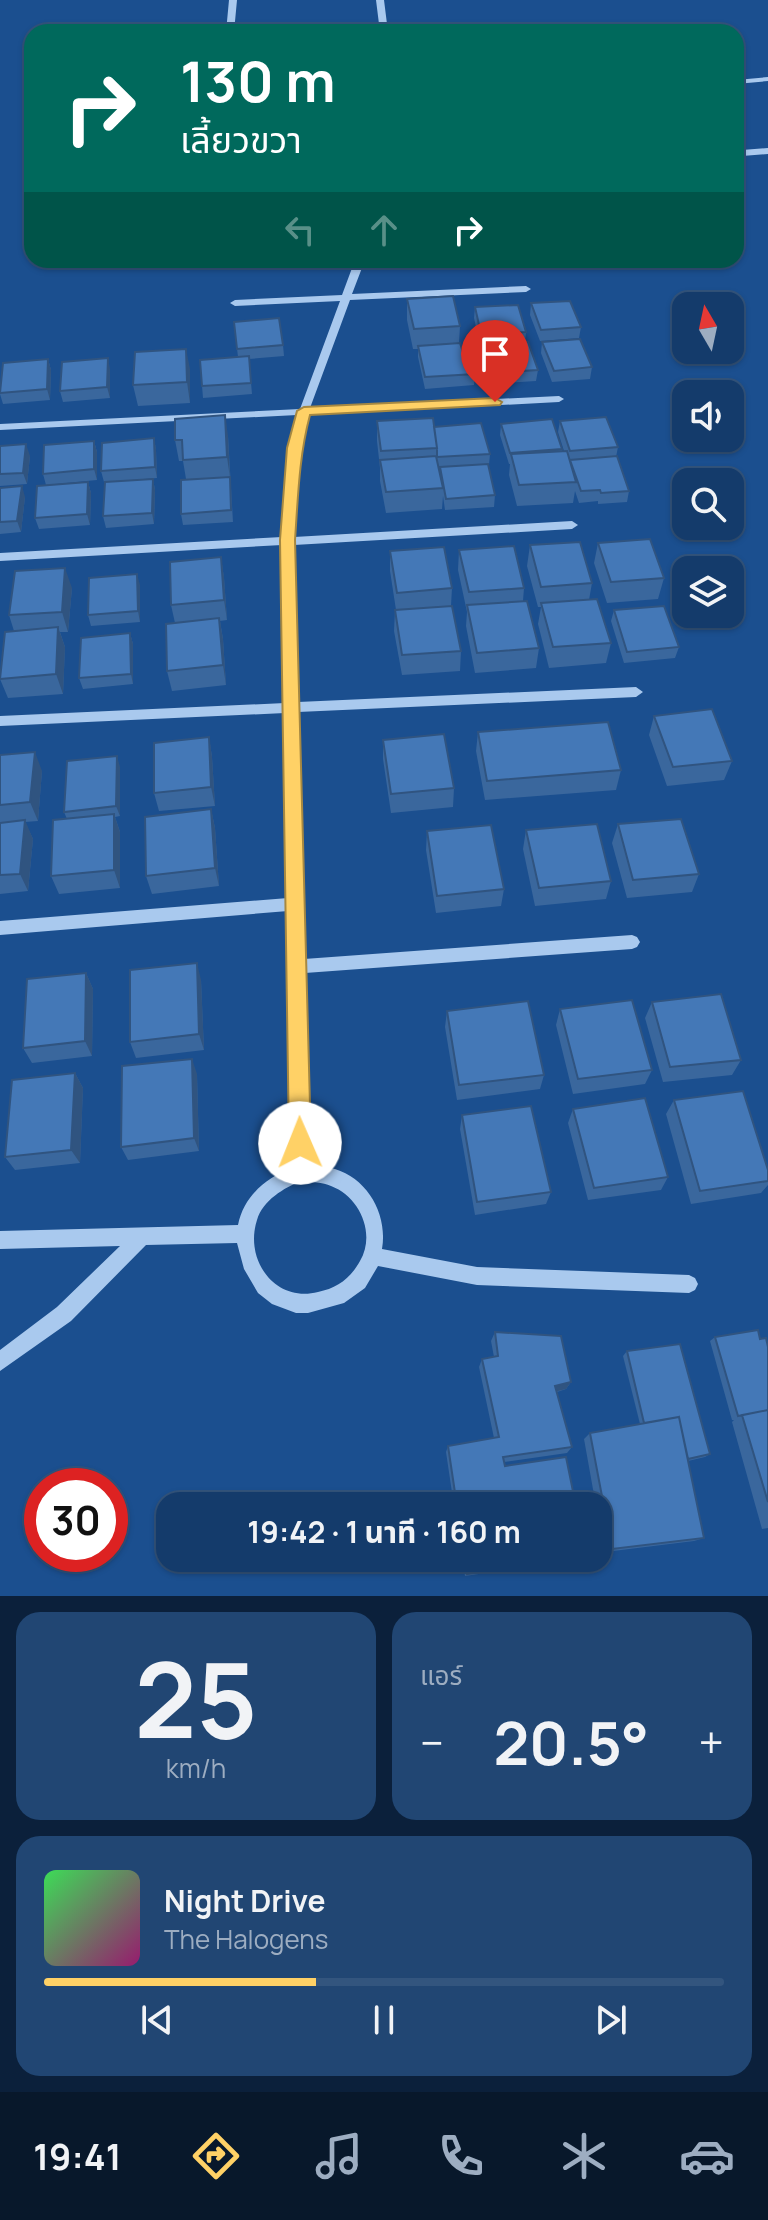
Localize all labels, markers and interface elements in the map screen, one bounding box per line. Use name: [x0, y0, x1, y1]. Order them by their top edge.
text: 130 m: [180, 42, 336, 119]
icon: right: [48, 56, 152, 160]
text: เลี้ยวขวา: [180, 115, 302, 164]
icon: left: [278, 208, 322, 252]
icon: ahead: [362, 208, 406, 252]
icon: right: [446, 208, 490, 252]
north arrow: [672, 292, 744, 364]
map controls: [672, 292, 744, 628]
pin: [461, 320, 529, 402]
icon: arrive: [473, 332, 517, 376]
button: sound: [672, 380, 744, 452]
button: search: [672, 468, 744, 540]
button: layers: [672, 556, 744, 628]
position arrow: [258, 1101, 342, 1185]
speed limit sign: 30: [24, 1468, 128, 1572]
text: 19:42 · 1 นาที · 160 m: [247, 1511, 521, 1552]
text: 25: [135, 1627, 257, 1769]
text: แอร์: [420, 1657, 462, 1693]
text: 20.5°: [493, 1701, 649, 1783]
text: −: [420, 1712, 444, 1772]
text: +: [699, 1712, 724, 1772]
text: km/h: [166, 1750, 226, 1786]
text: Night Drive: [164, 1880, 326, 1921]
text: The Halogens: [164, 1921, 328, 1957]
icon: previous: [135, 1998, 179, 2042]
icon: pause: [362, 1998, 406, 2042]
icon: next: [589, 1998, 633, 2042]
icon: directions: [188, 2128, 244, 2184]
icon: music: [311, 2128, 367, 2184]
icon: phone: [433, 2128, 489, 2184]
icon: climate: [556, 2128, 612, 2184]
icon: car: [679, 2128, 735, 2184]
text: 19:41: [33, 2132, 121, 2181]

